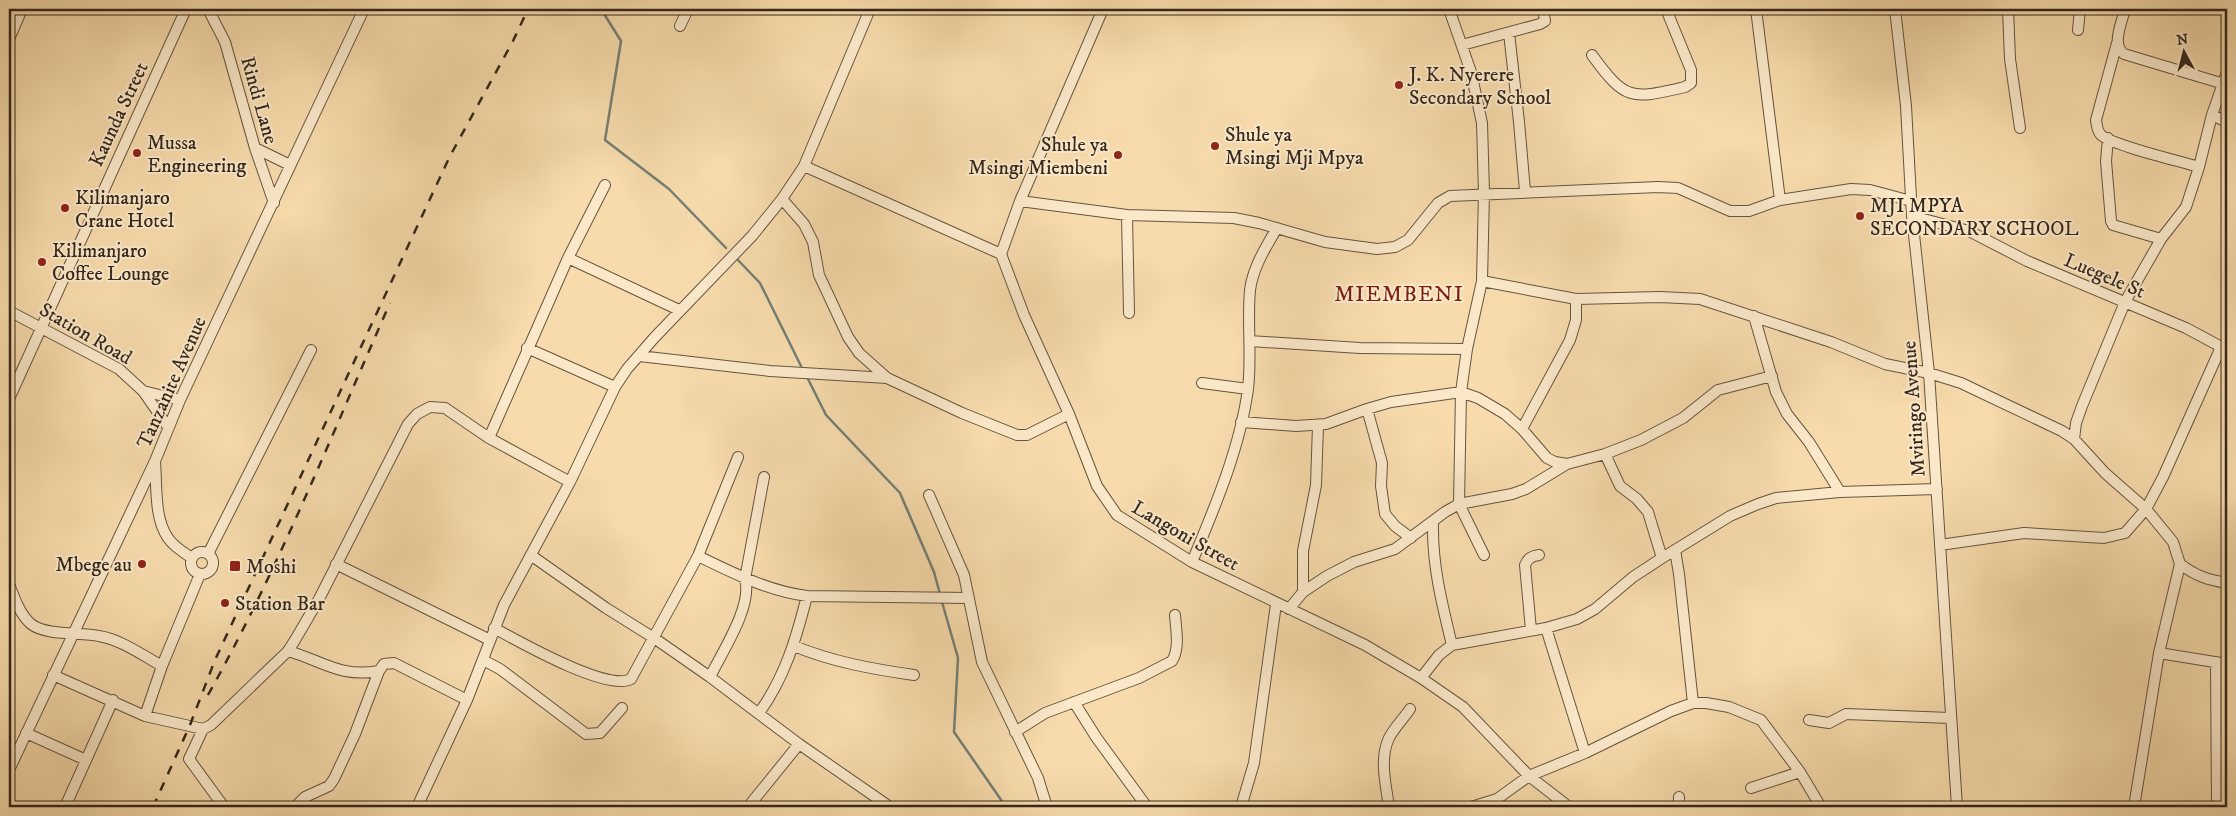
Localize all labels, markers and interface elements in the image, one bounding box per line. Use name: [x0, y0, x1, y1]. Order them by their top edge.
north arrow: [2158, 28, 2208, 78]
text: N: [2176, 30, 2190, 50]
street label: Rindi Lane: [234, 54, 283, 147]
street label: Kaunda Street: [84, 58, 154, 171]
place label: J. K. Nyerere Secondary School: [1407, 63, 1551, 111]
marker: J. K. Nyerere Secondary School: [1393, 79, 1405, 91]
place label: Shule ya Msingi Mji Mpya: [1225, 123, 1364, 171]
place label: Mussa Engineering: [147, 131, 246, 179]
place label: Shule ya Msingi Miembeni: [968, 133, 1109, 181]
marker: Shule ya Msingi Mji Mpya: [1209, 140, 1221, 152]
marker: Mussa Engineering: [131, 147, 143, 159]
marker: Shule ya Msingi Miembeni: [1112, 149, 1124, 161]
place label: Kilimanjaro Crane Hotel: [75, 186, 174, 234]
place label: MJI MPYA SECONDARY SCHOOL: [1870, 194, 2079, 242]
marker: Kilimanjaro Crane Hotel: [59, 202, 71, 214]
marker: MJI MPYA SECONDARY SCHOOL: [1854, 210, 1866, 222]
place label: Kilimanjaro Coffee Lounge: [52, 239, 169, 287]
street label: Luegele St: [2060, 248, 2149, 305]
marker: Kilimanjaro Coffee Lounge: [36, 256, 48, 268]
district label: MIEMBENI: [1334, 281, 1464, 308]
street label: Station Road: [34, 298, 136, 371]
street label: Tanzanite Avenue: [132, 313, 213, 452]
street label: Mviringo Avenue: [1897, 340, 1932, 478]
street label: Langoni Street: [1127, 495, 1243, 577]
place label: Mbege au: [56, 553, 132, 578]
place label: Moshi: [246, 555, 296, 580]
marker: Mbege au: [136, 558, 148, 570]
marker: Moshi: [228, 559, 242, 573]
place label: Station Bar: [235, 592, 326, 617]
marker: Station Bar: [219, 597, 231, 609]

